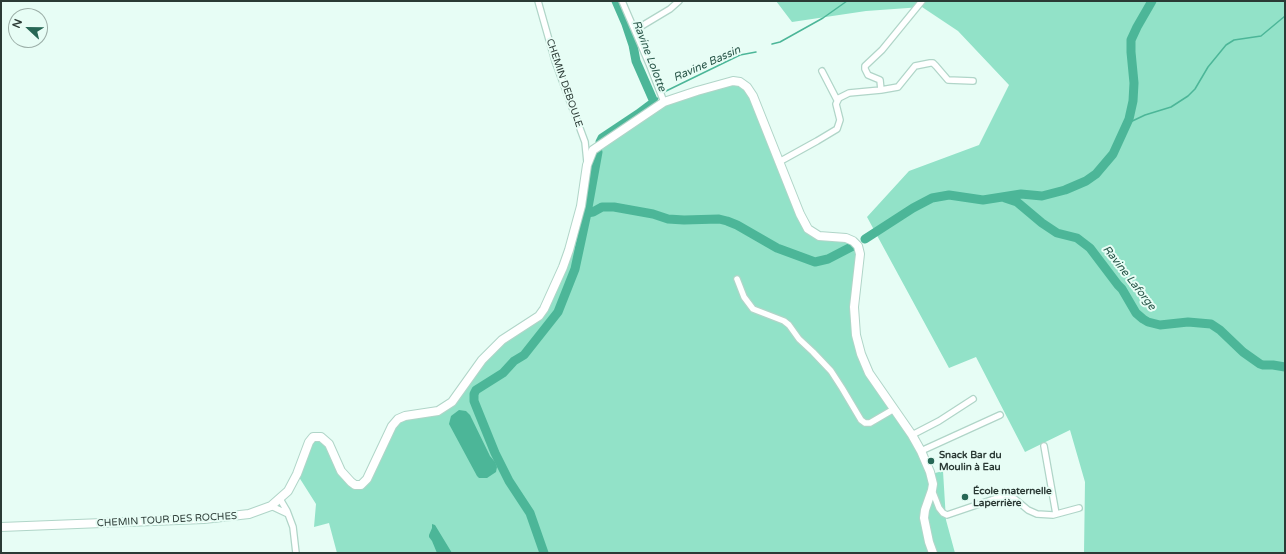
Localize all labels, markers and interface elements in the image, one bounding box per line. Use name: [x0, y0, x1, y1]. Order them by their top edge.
north arrow: [8, 8, 48, 48]
text: N: [10, 17, 25, 30]
water label: Ravine Lolotte: [629, 19, 669, 93]
street label: CHEMIN DEBOULE: [543, 37, 585, 129]
water label: Ravine Bassin: [671, 43, 743, 85]
water label: Ravine Laforge: [1100, 243, 1158, 313]
place label: Snack Bar du Moulin à Eau: [939, 449, 1002, 472]
marker: Snack Bar du Moulin à Eau: [926, 456, 936, 466]
place label: École maternelle Laperrière: [973, 485, 1052, 508]
marker: École maternelle Laperrière: [960, 492, 970, 502]
street label: CHEMIN TOUR DES ROCHES: [97, 510, 237, 530]

